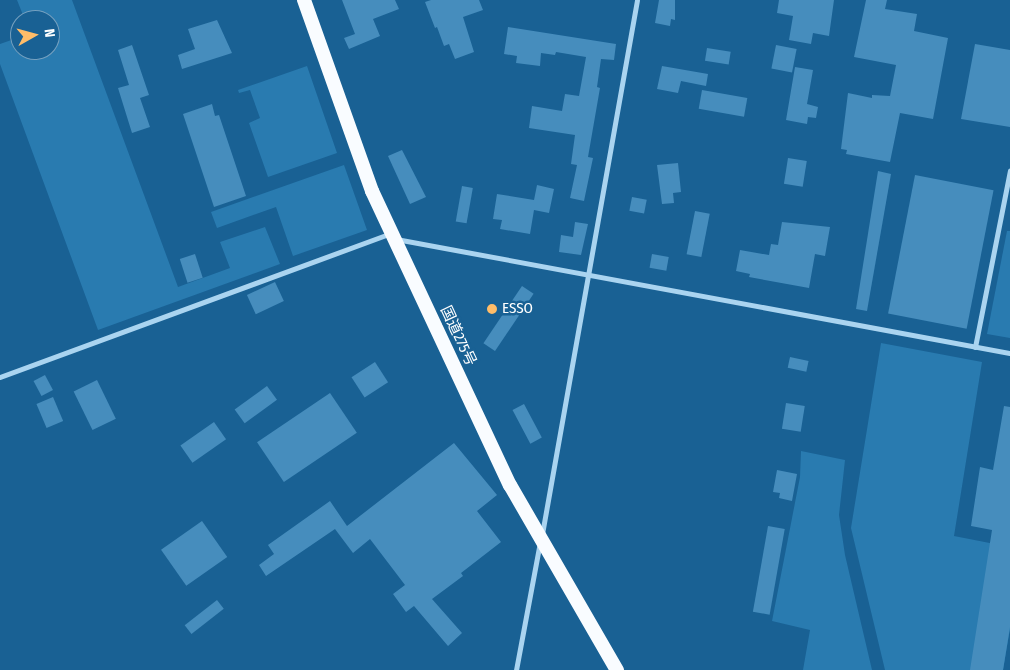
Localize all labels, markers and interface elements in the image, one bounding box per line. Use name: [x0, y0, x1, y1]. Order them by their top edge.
north arrow: [10, 10, 60, 60]
text: N: [40, 28, 58, 38]
place label: ESSO: [502, 300, 533, 318]
street label: 国道275号: [436, 303, 480, 369]
marker: ESSO: [486, 303, 498, 315]

